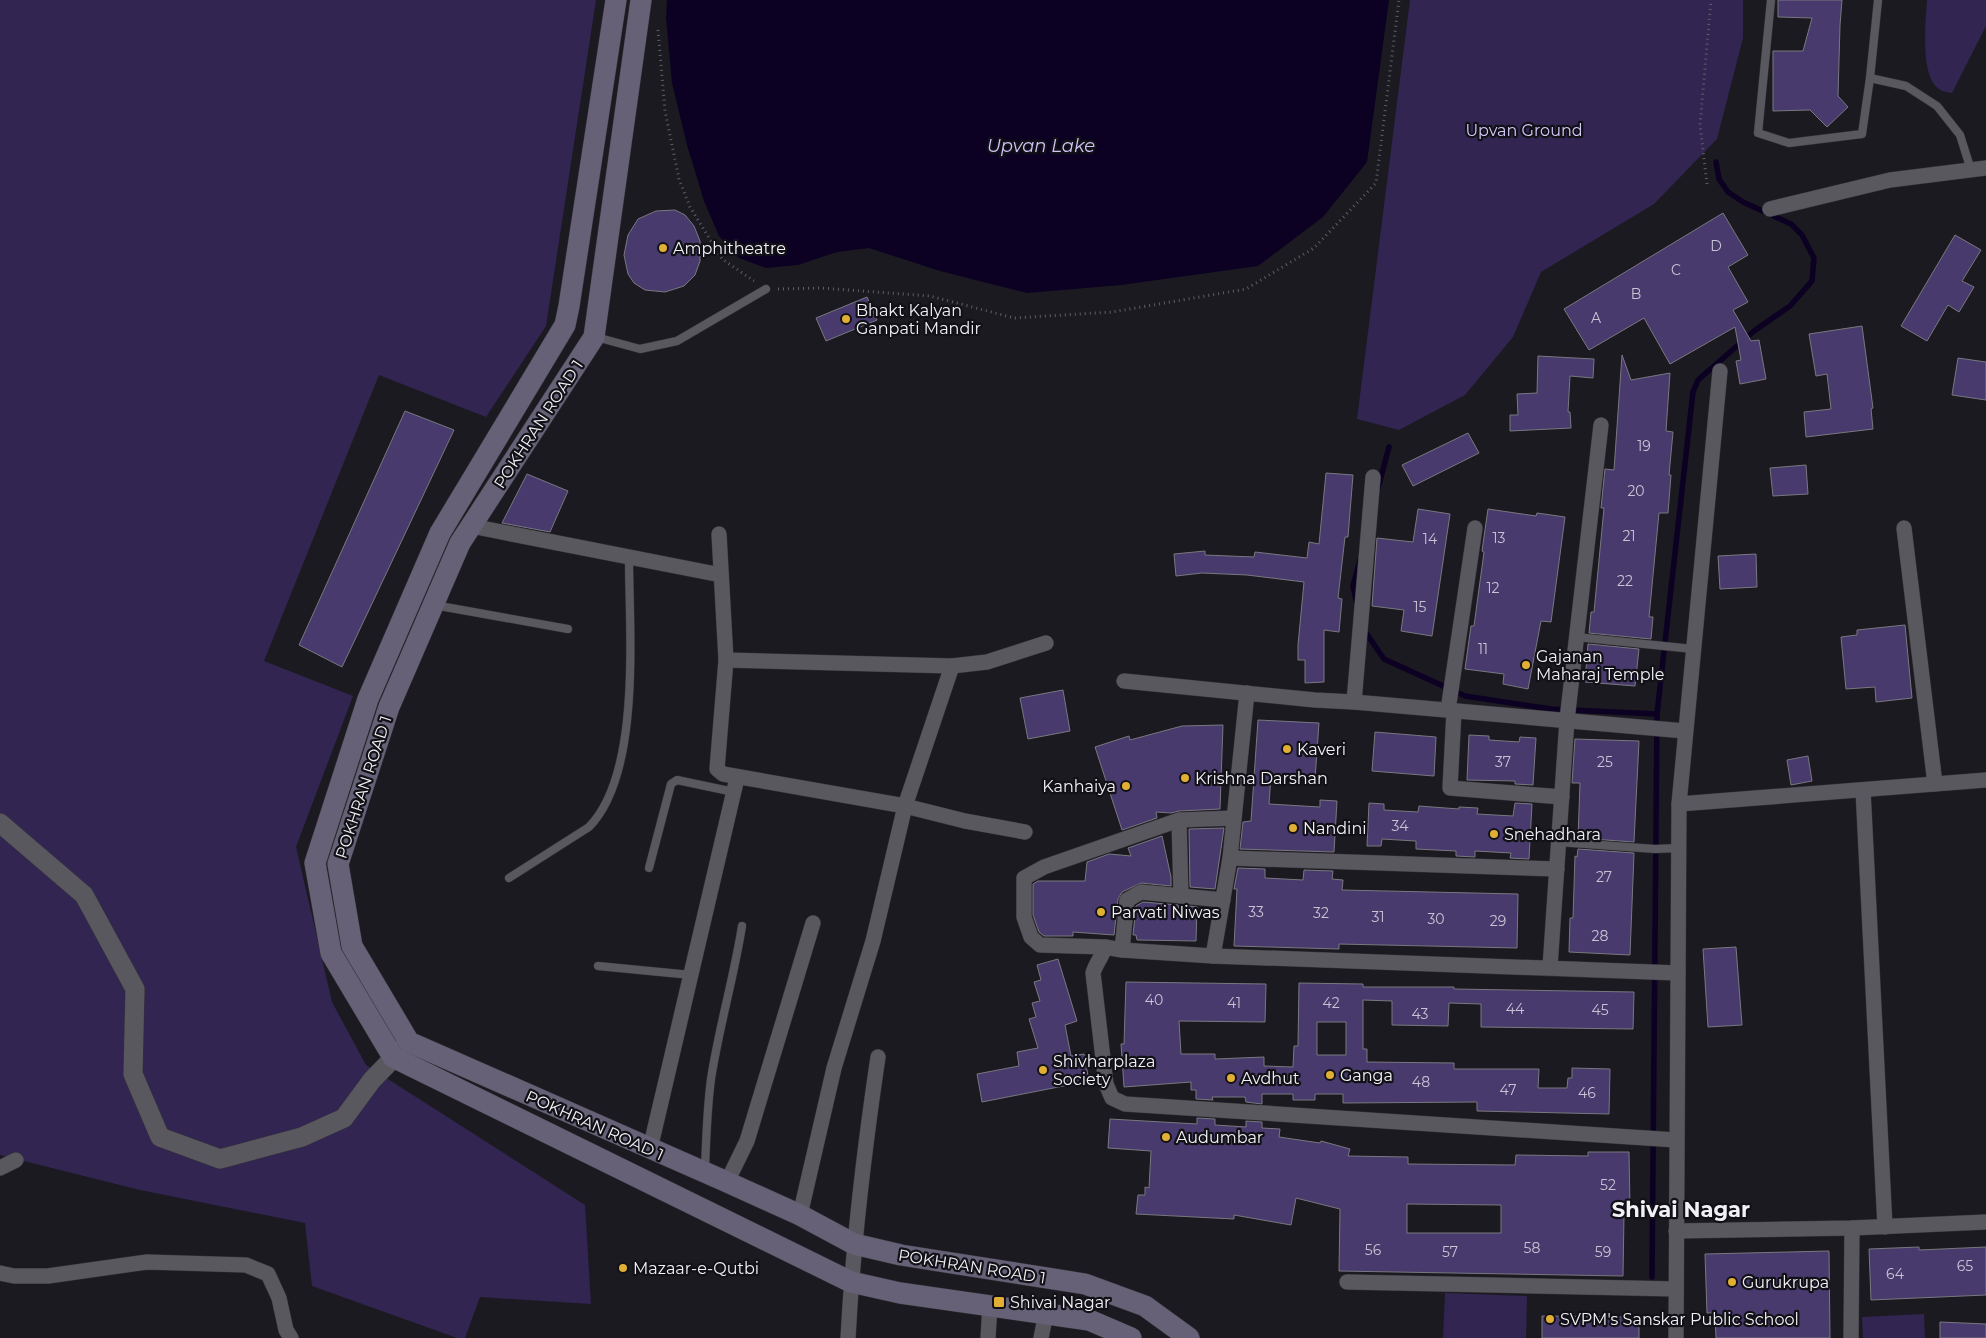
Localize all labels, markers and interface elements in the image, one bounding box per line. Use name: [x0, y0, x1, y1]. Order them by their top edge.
park label: Upvan Ground: [1465, 121, 1583, 140]
water label: Upvan Lake: [987, 135, 1095, 157]
house number: D: [1710, 237, 1722, 255]
place label: Amphitheatre: [673, 239, 786, 258]
marker: Amphitheatre: [657, 242, 669, 254]
house number: C: [1671, 261, 1681, 279]
house number: B: [1631, 285, 1641, 303]
place label: Bhakt Kalyan Ganpati Mandir: [856, 301, 981, 338]
house number: A: [1591, 309, 1602, 327]
marker: Bhakt Kalyan Ganpati Mandir: [840, 313, 852, 325]
street label: POKHRAN ROAD 1: [490, 357, 587, 492]
house number: 19: [1637, 437, 1651, 455]
house number: 20: [1627, 482, 1645, 500]
house number: 21: [1622, 527, 1636, 545]
house number: 13: [1493, 529, 1506, 547]
house number: 14: [1423, 530, 1438, 548]
house number: 22: [1617, 572, 1633, 590]
house number: 12: [1486, 579, 1500, 597]
house number: 15: [1414, 598, 1427, 616]
house number: 11: [1478, 640, 1488, 658]
place label: Gajanan Maharaj Temple: [1536, 647, 1665, 684]
marker: Gajanan Maharaj Temple: [1520, 659, 1532, 671]
street label: POKHRAN ROAD 1: [331, 713, 396, 861]
place label: Kaveri: [1297, 740, 1346, 759]
marker: Kaveri: [1281, 743, 1293, 755]
house number: 37: [1495, 753, 1511, 771]
house number: 25: [1597, 753, 1613, 771]
place label: Krishna Darshan: [1195, 769, 1328, 788]
marker: Krishna Darshan: [1179, 772, 1191, 784]
place label: Kanhaiya: [1042, 777, 1116, 796]
marker: Kanhaiya: [1120, 780, 1132, 792]
house number: 34: [1391, 817, 1409, 835]
place label: Nandini: [1303, 819, 1367, 838]
marker: Nandini: [1287, 822, 1299, 834]
place label: Snehadhara: [1504, 825, 1601, 844]
marker: Snehadhara: [1488, 828, 1500, 840]
house number: 27: [1596, 868, 1612, 886]
place label: Parvati Niwas: [1111, 903, 1220, 922]
house number: 33: [1248, 903, 1264, 921]
house number: 32: [1313, 904, 1329, 922]
marker: Parvati Niwas: [1095, 906, 1107, 918]
house number: 31: [1372, 908, 1384, 926]
house number: 30: [1427, 910, 1445, 928]
house number: 29: [1490, 912, 1506, 930]
house number: 28: [1592, 927, 1609, 945]
house number: 40: [1145, 991, 1163, 1009]
house number: 41: [1227, 994, 1241, 1012]
house number: 42: [1322, 994, 1340, 1012]
house number: 44: [1506, 1000, 1525, 1018]
house number: 45: [1591, 1001, 1609, 1019]
house number: 43: [1412, 1005, 1429, 1023]
place label: Shivharplaza Society: [1053, 1052, 1155, 1089]
marker: Shivharplaza Society: [1037, 1064, 1049, 1076]
place label: Ganga: [1340, 1066, 1393, 1085]
place label: Avdhut: [1241, 1069, 1300, 1088]
marker: Ganga: [1324, 1069, 1336, 1081]
marker: Avdhut: [1225, 1072, 1237, 1084]
house number: 48: [1412, 1073, 1430, 1091]
house number: 47: [1500, 1081, 1516, 1099]
house number: 46: [1578, 1084, 1596, 1102]
street label: POKHRAN ROAD 1: [523, 1086, 667, 1164]
place label: Audumbar: [1176, 1128, 1263, 1147]
marker: Audumbar: [1160, 1131, 1172, 1143]
house number: 52: [1600, 1176, 1616, 1194]
district label: Shivai Nagar: [1612, 1197, 1750, 1222]
house number: 58: [1524, 1239, 1540, 1257]
house number: 56: [1365, 1241, 1382, 1259]
house number: 57: [1442, 1243, 1458, 1261]
house number: 59: [1595, 1243, 1611, 1261]
street label: POKHRAN ROAD 1: [897, 1245, 1047, 1288]
house number: 65: [1957, 1257, 1973, 1275]
place label: Mazaar-e-Qutbi: [633, 1259, 759, 1278]
marker: Mazaar-e-Qutbi: [617, 1262, 629, 1274]
house number: 64: [1886, 1265, 1905, 1283]
place label: Gurukrupa: [1742, 1273, 1829, 1292]
marker: Gurukrupa: [1726, 1276, 1738, 1288]
place label: Shivai Nagar: [1010, 1293, 1111, 1312]
marker: Shivai Nagar: [992, 1295, 1006, 1309]
place label: SVPM's Sanskar Public School: [1560, 1310, 1799, 1329]
marker: SVPM's Sanskar Public School: [1544, 1313, 1556, 1325]

